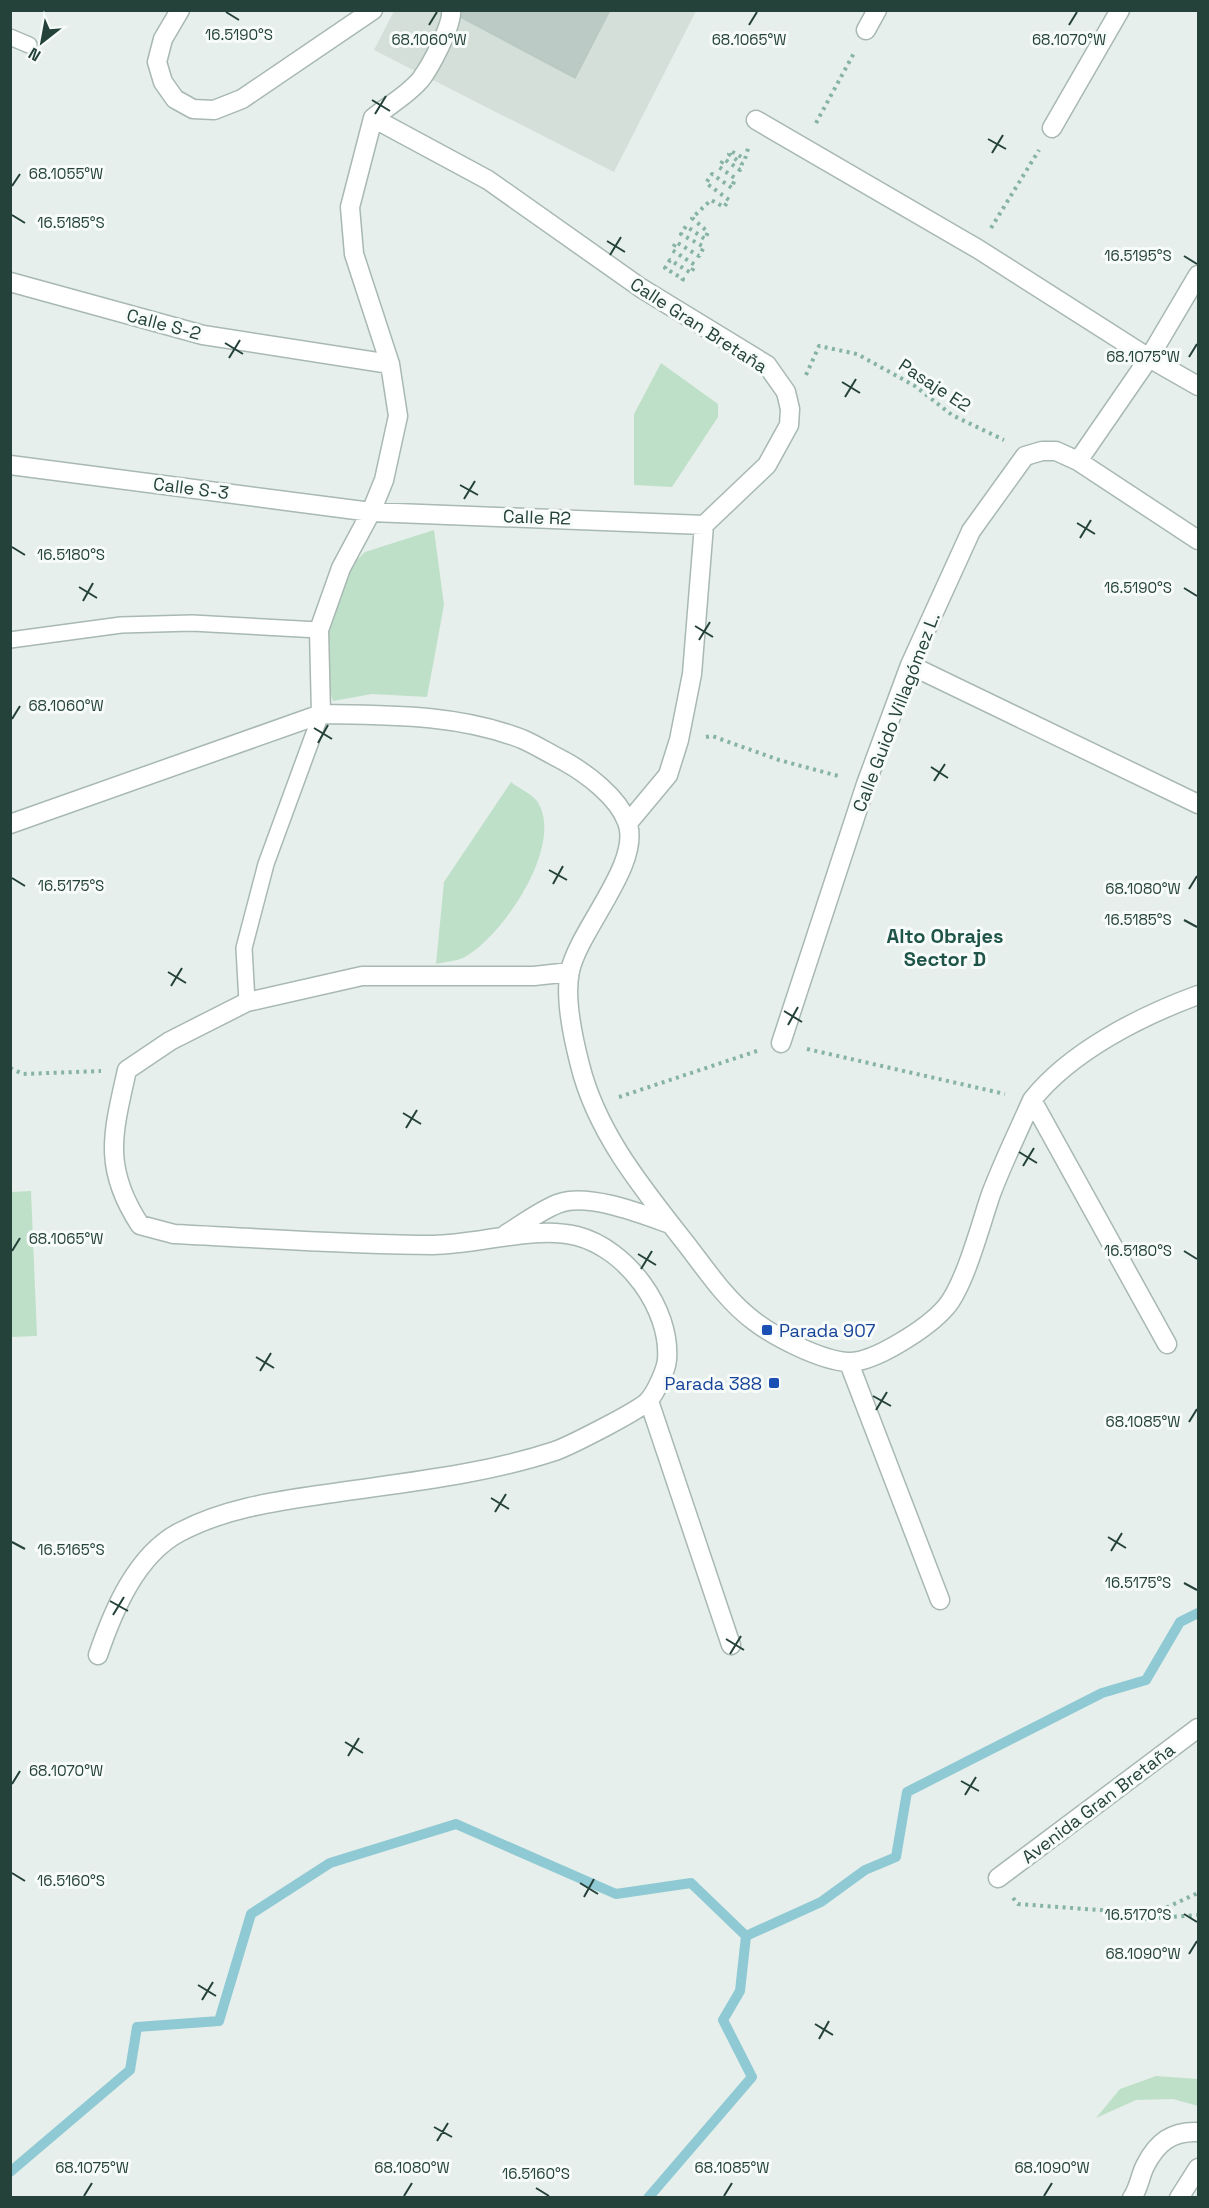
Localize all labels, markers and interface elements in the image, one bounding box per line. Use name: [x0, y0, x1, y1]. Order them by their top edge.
north arrow: [12, 12, 72, 72]
text: 16.5190°S: [205, 25, 273, 44]
text: 68.1060°W: [391, 30, 467, 49]
text: 68.1065°W: [712, 30, 786, 49]
text: 68.1070°W: [1032, 30, 1106, 49]
text: N: [25, 43, 45, 66]
text: 68.1055°W: [29, 164, 103, 183]
text: 16.5185°S: [37, 213, 105, 232]
text: 16.5195°S: [1104, 246, 1172, 265]
street label: Calle Gran Bretaña: [626, 272, 772, 378]
street label: Calle S-2: [124, 303, 204, 345]
text: 68.1075°W: [1106, 347, 1180, 366]
street label: Pasaje E2: [895, 353, 975, 417]
street label: Calle S-3: [152, 472, 230, 504]
street label: Calle R2: [503, 504, 571, 530]
text: 16.5180°S: [37, 545, 105, 564]
text: 16.5190°S: [1104, 578, 1172, 597]
street label: Calle Guido Villagómez L.: [847, 609, 945, 815]
text: 68.1060°W: [28, 696, 104, 715]
text: 16.5175°S: [38, 876, 104, 895]
text: 68.1080°W: [1105, 879, 1181, 898]
text: 16.5185°S: [1104, 910, 1172, 929]
district label: Alto Obrajes Sector D: [887, 923, 1003, 972]
text: 68.1065°W: [29, 1229, 103, 1248]
text: 16.5180°S: [1104, 1241, 1172, 1260]
place label: Parada 907: [779, 1319, 876, 1342]
marker: Parada 907: [760, 1323, 774, 1337]
place label: Parada 388: [665, 1372, 762, 1395]
marker: Parada 388: [767, 1376, 781, 1390]
text: 68.1085°W: [1106, 1412, 1180, 1431]
text: 16.5165°S: [37, 1540, 105, 1559]
text: 16.5175°S: [1105, 1573, 1171, 1592]
street label: Avenida Gran Bretaña: [1017, 1738, 1179, 1868]
text: 68.1070°W: [29, 1761, 103, 1780]
text: 16.5160°S: [37, 1871, 105, 1890]
text: 16.5170°S: [1104, 1905, 1172, 1924]
text: 68.1090°W: [1105, 1944, 1181, 1963]
text: 68.1075°W: [55, 2158, 129, 2177]
text: 68.1080°W: [374, 2158, 450, 2177]
text: 68.1085°W: [695, 2158, 769, 2177]
text: 68.1090°W: [1014, 2158, 1090, 2177]
text: 16.5160°S: [502, 2164, 570, 2183]

